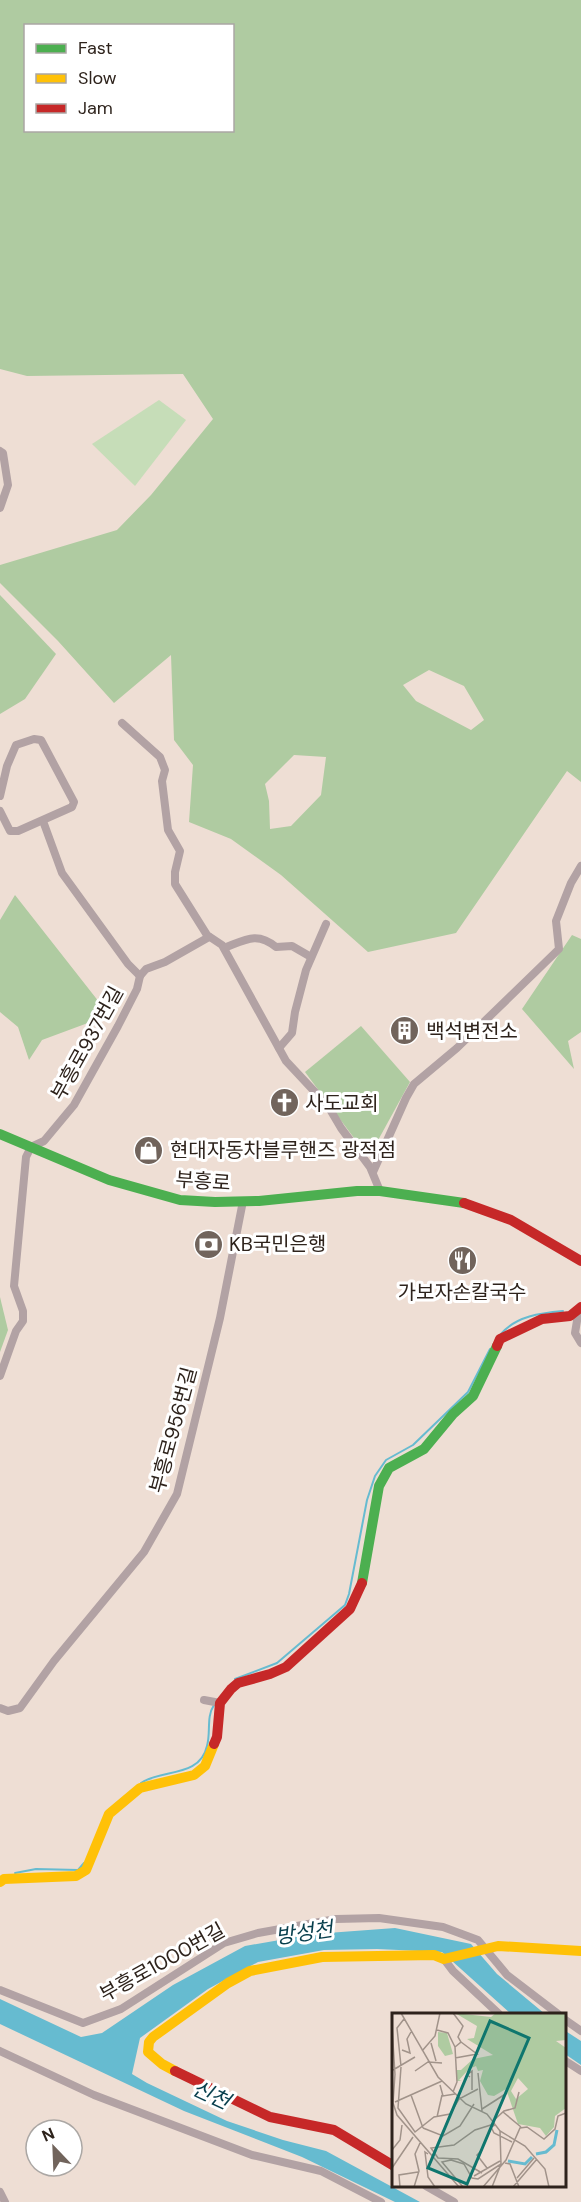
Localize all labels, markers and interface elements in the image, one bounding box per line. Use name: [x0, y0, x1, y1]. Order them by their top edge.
legend: [24, 24, 234, 132]
text: Fast: [78, 36, 113, 60]
text: Slow: [78, 66, 117, 90]
text: Jam: [78, 96, 113, 120]
street label: 부흥로937번길: [45, 981, 129, 1105]
building icon: 백석변전소: [389, 1015, 421, 1047]
place label: 백석변전소: [426, 1018, 518, 1044]
church icon: 사도교회: [268, 1087, 300, 1119]
place label: 사도교회: [305, 1090, 379, 1116]
shop icon: 현대자동차블루핸즈 광적점: [133, 1134, 165, 1166]
place label: 현대자동차블루핸즈 광적점: [170, 1137, 396, 1163]
street label: 부흥로: [175, 1166, 231, 1196]
bank icon: KB국민은행: [192, 1228, 224, 1260]
place label: KB국민은행: [229, 1231, 326, 1257]
restaurant icon: 가보자손칼국수: [446, 1245, 478, 1277]
place label: 가보자손칼국수: [398, 1279, 526, 1305]
street label: 부흥로956번길: [144, 1364, 202, 1496]
water label: 방성천: [273, 1915, 337, 1951]
street label: 부흥로1000번길: [95, 1917, 229, 2007]
inset map: [392, 2013, 566, 2187]
water label: 신천: [188, 2074, 237, 2117]
north arrow: [24, 2118, 84, 2178]
text: N: [39, 2123, 58, 2147]

